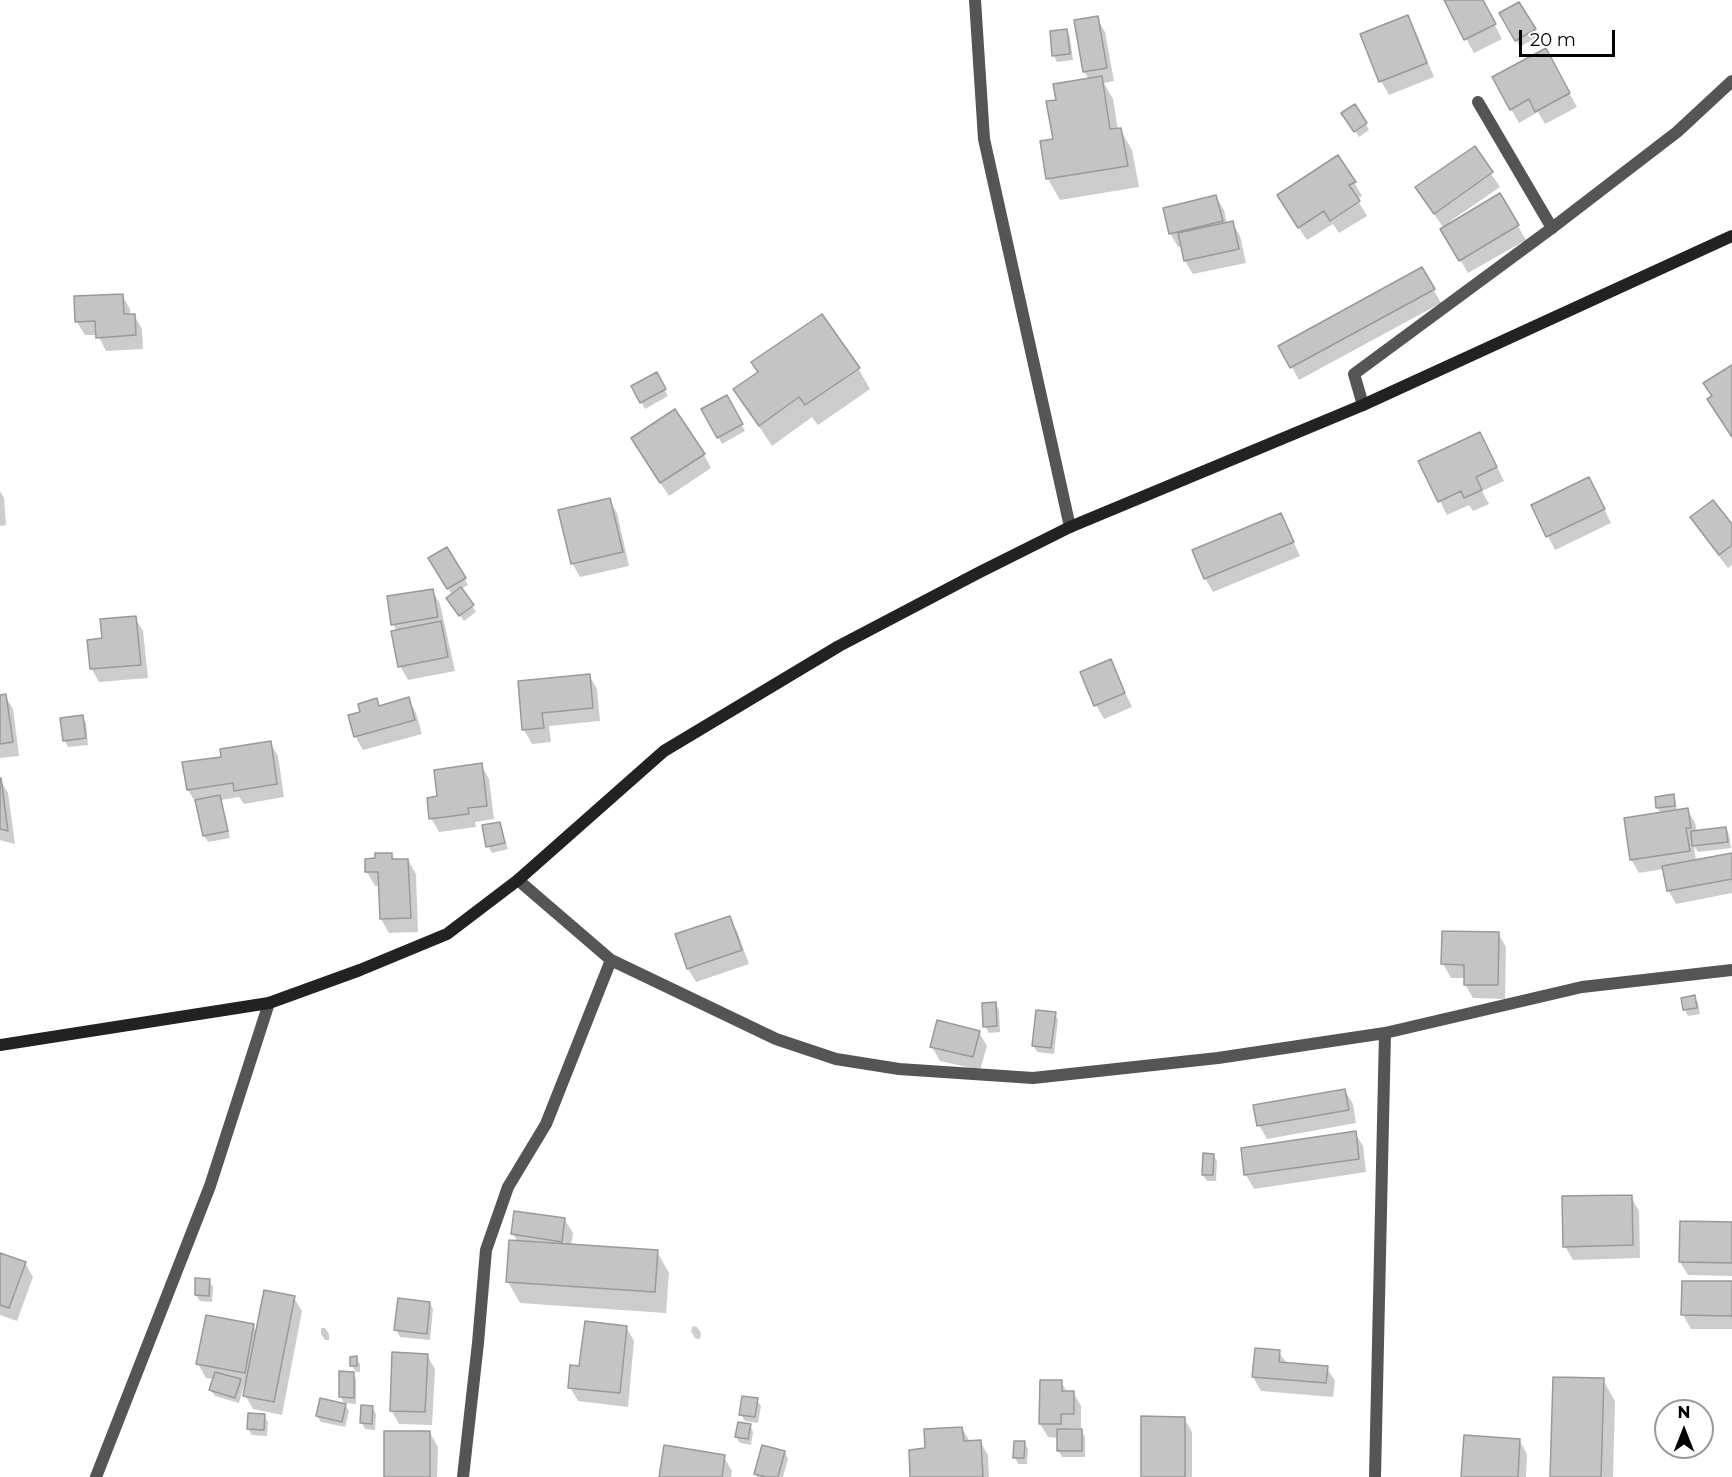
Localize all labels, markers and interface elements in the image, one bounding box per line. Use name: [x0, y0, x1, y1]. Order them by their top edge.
scale bar: [1522, 18, 1618, 56]
text: 20 m: [1530, 29, 1576, 51]
north arrow: [1654, 1399, 1714, 1459]
text: N: [1678, 1403, 1690, 1422]

